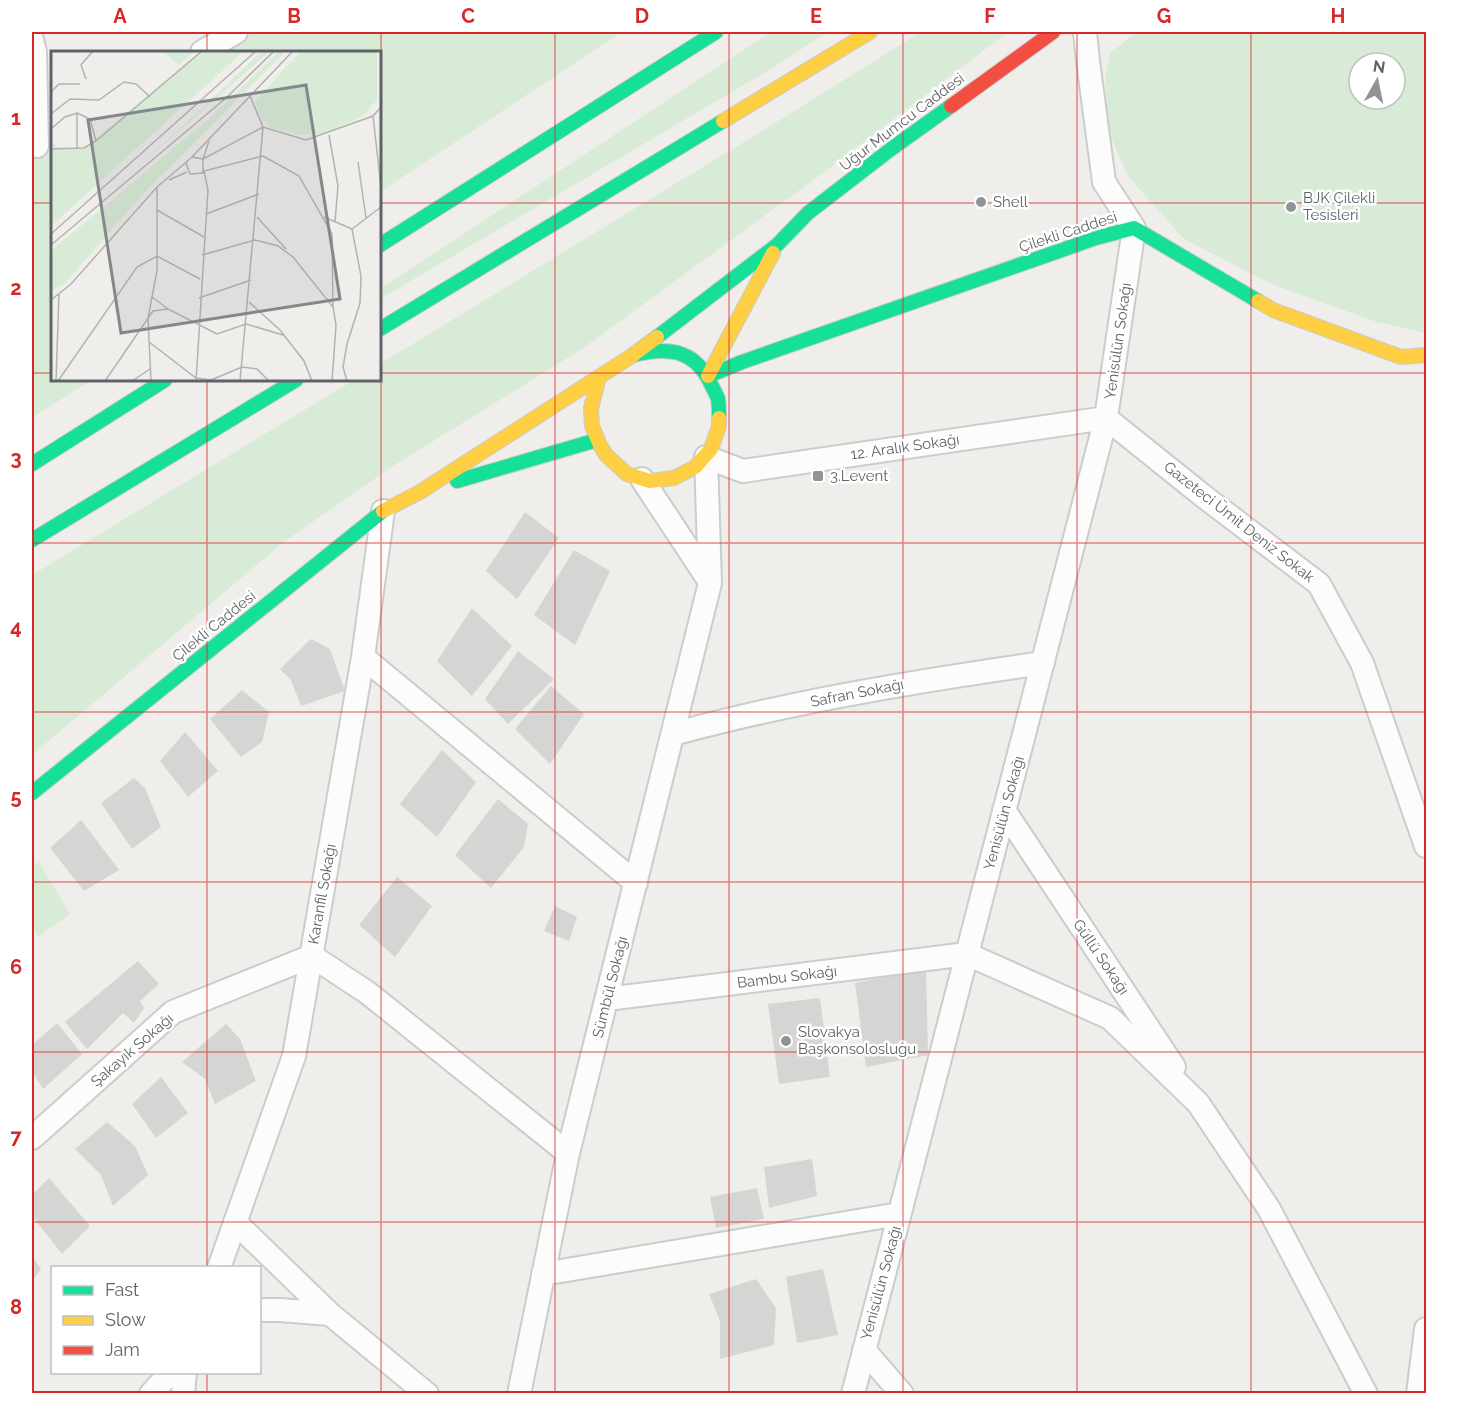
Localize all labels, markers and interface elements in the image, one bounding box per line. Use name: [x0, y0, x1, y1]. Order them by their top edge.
text: A: [113, 4, 127, 28]
text: B: [287, 4, 301, 28]
text: C: [461, 4, 475, 28]
text: D: [635, 4, 649, 28]
text: E: [810, 4, 822, 28]
text: F: [984, 4, 996, 28]
text: G: [1157, 4, 1171, 28]
text: H: [1331, 4, 1345, 28]
inset map: [51, 51, 381, 381]
north arrow: [1347, 51, 1407, 111]
text: N: [1372, 56, 1387, 77]
street label: Uğur Mumcu Caddesi: [836, 69, 968, 175]
text: 1: [11, 106, 21, 130]
place label: BJK Çilekli Tesisleri: [1303, 189, 1375, 224]
place label: Shell: [993, 193, 1029, 211]
marker: Shell: [974, 195, 988, 209]
marker: BJK Çilekli Tesisleri: [1284, 200, 1298, 214]
street label: Çilekli Caddesi: [1017, 208, 1119, 256]
text: 2: [10, 276, 22, 300]
street label: Yenisülün Sokağı: [1101, 282, 1135, 400]
street label: 12. Aralık Sokağı: [849, 430, 961, 464]
text: 3: [10, 446, 22, 470]
street label: Gazeteci Ümit Deniz Sokak: [1160, 457, 1318, 586]
place label: 3.Levent: [830, 467, 888, 485]
marker: 3.Levent: [811, 469, 825, 483]
street label: Çilekli Caddesi: [169, 587, 259, 665]
text: 4: [10, 615, 22, 639]
street label: Safran Sokağı: [809, 675, 905, 711]
street label: Yenisülün Sokağı: [980, 754, 1028, 872]
text: 5: [10, 785, 22, 809]
street label: Karanfil Sokağı: [304, 842, 340, 946]
street label: Güllü Sokağı: [1069, 916, 1133, 998]
street label: Sümbül Sokağı: [589, 934, 631, 1040]
text: 6: [10, 955, 22, 979]
street label: Bambu Sokağı: [736, 962, 838, 992]
street label: Şakayık Sokağı: [87, 1009, 177, 1091]
place label: Slovakya Başkonsolosluğu: [798, 1023, 916, 1058]
marker: Slovakya Başkonsolosluğu: [779, 1034, 793, 1048]
text: 7: [10, 1125, 22, 1149]
street label: Yenisülün Sokağı: [857, 1224, 905, 1342]
legend: [51, 1266, 261, 1374]
text: Fast: [105, 1279, 139, 1300]
text: 8: [10, 1295, 22, 1319]
text: Slow: [105, 1309, 146, 1330]
text: Jam: [105, 1339, 140, 1360]

